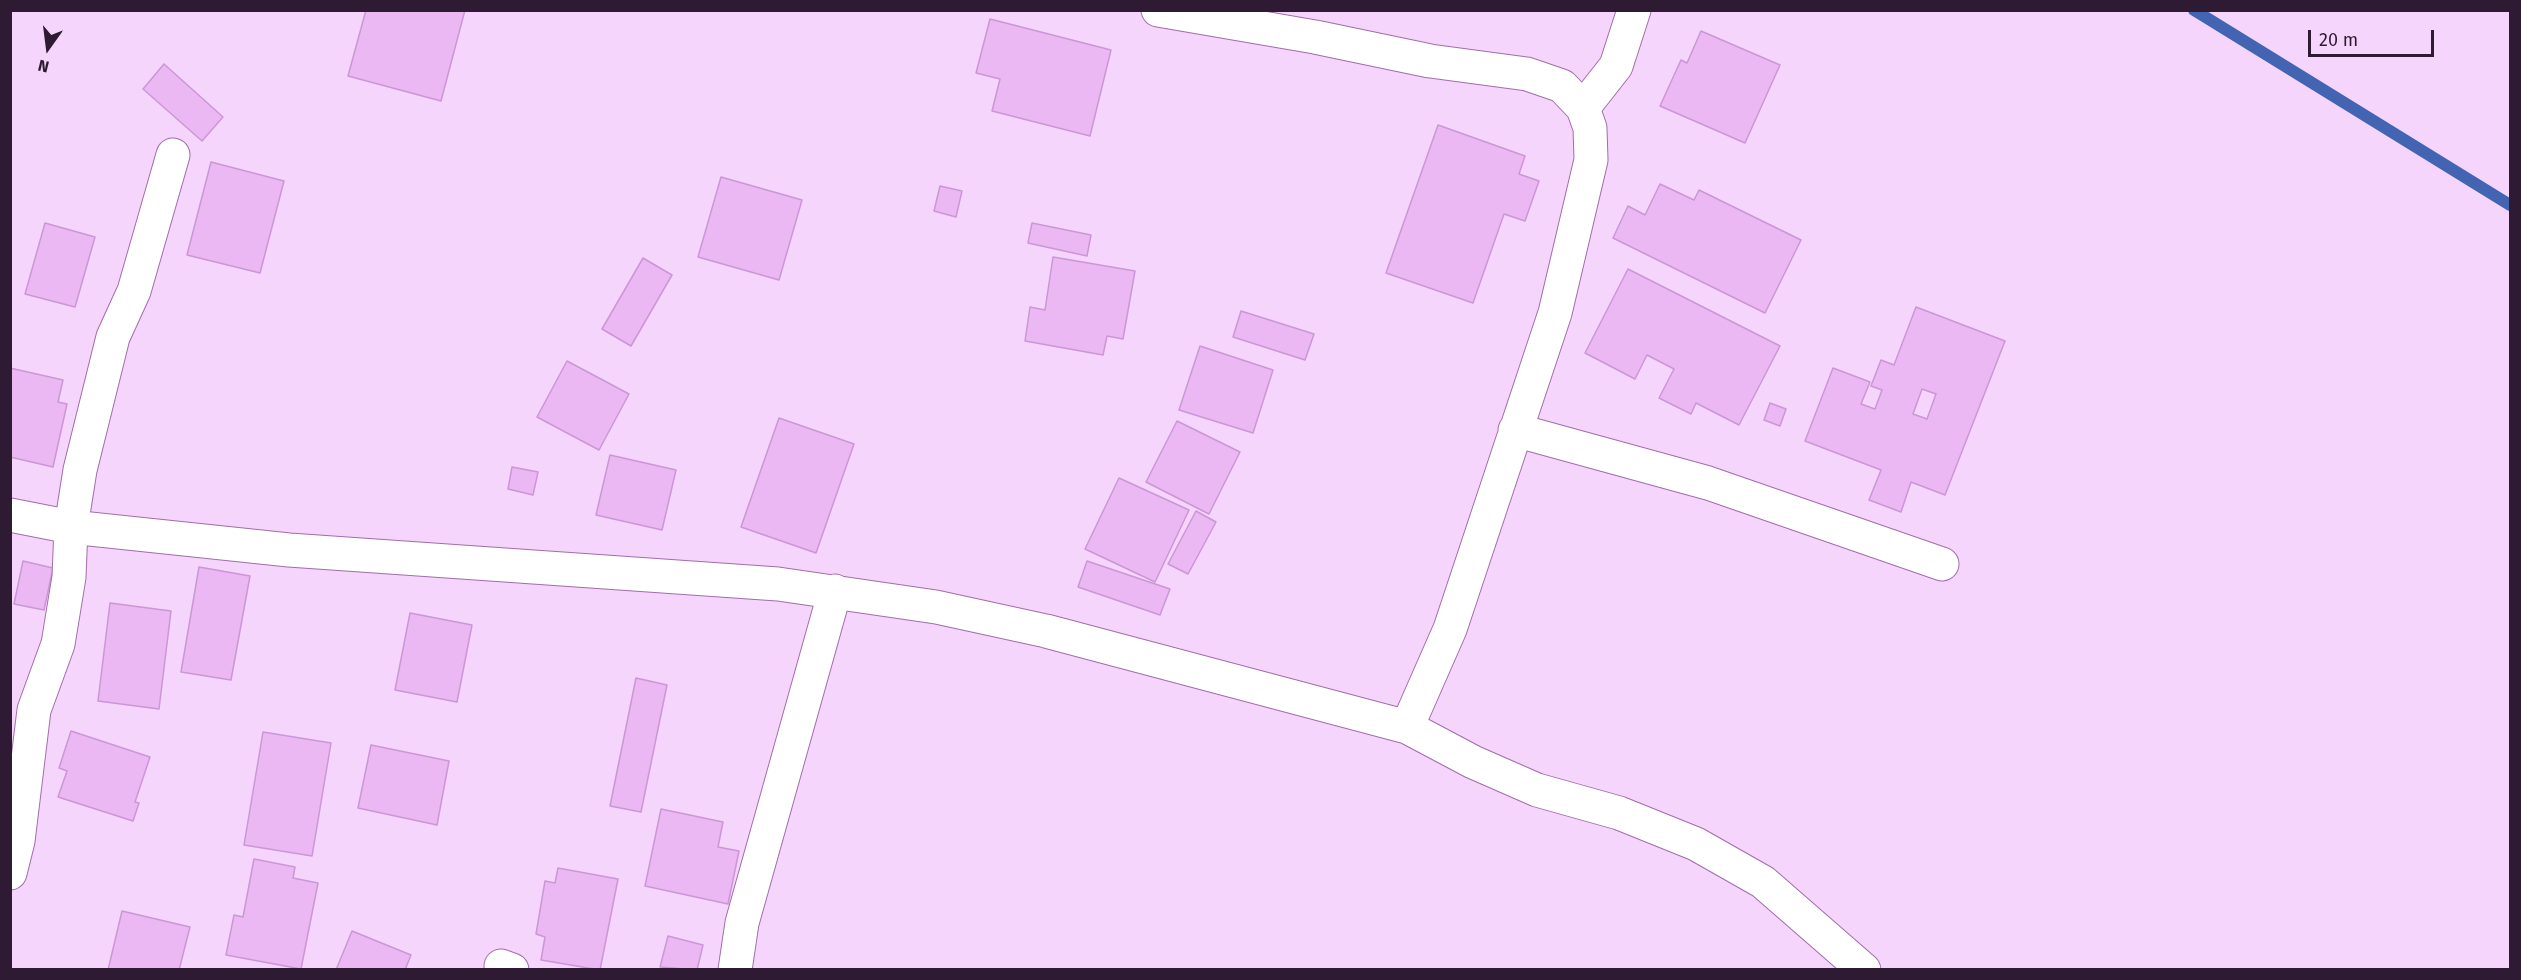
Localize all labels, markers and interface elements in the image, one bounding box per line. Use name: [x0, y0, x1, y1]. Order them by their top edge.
north arrow: [18, 18, 78, 78]
scale bar: [2311, 18, 2437, 56]
text: 20 m: [2319, 29, 2358, 51]
text: N: [36, 55, 51, 76]

